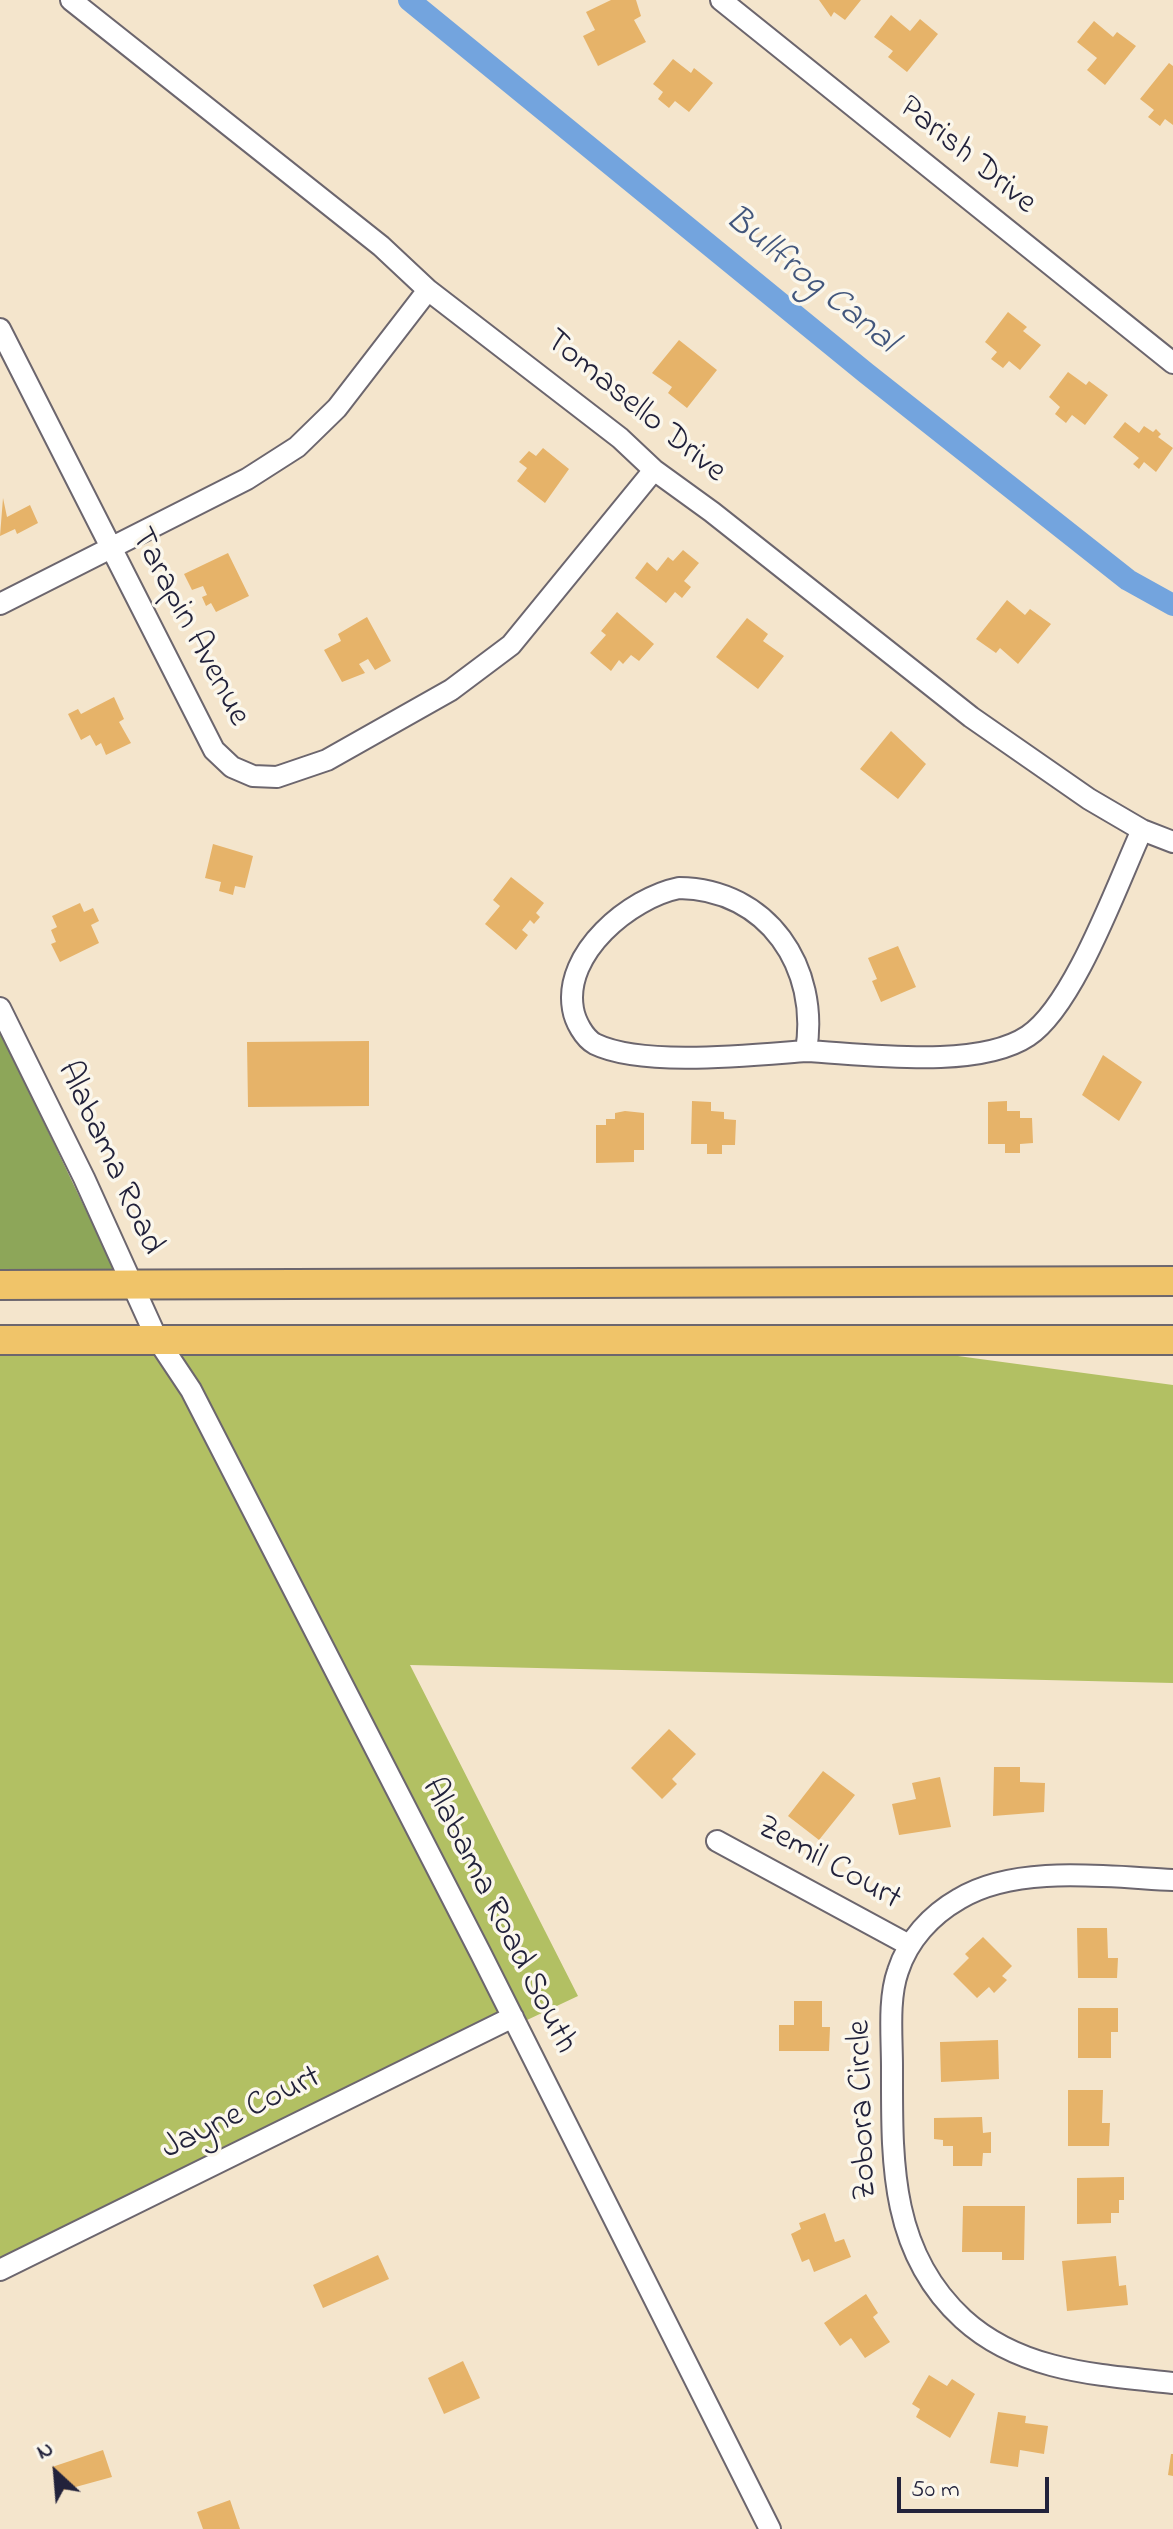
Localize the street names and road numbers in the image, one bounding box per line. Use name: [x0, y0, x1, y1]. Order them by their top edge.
street label: Parish Drive: [889, 89, 1043, 225]
street label: Tomasello Drive: [535, 322, 733, 494]
street label: Tarapin Avenue: [119, 522, 257, 734]
street label: Alabama Road: [45, 1056, 171, 1262]
street label: Alabama Road South: [410, 1773, 584, 2061]
street label: Zemil Court: [749, 1809, 907, 1921]
street label: Zobora Circle: [841, 2019, 889, 2201]
street label: Jayne Court: [156, 2059, 328, 2171]

